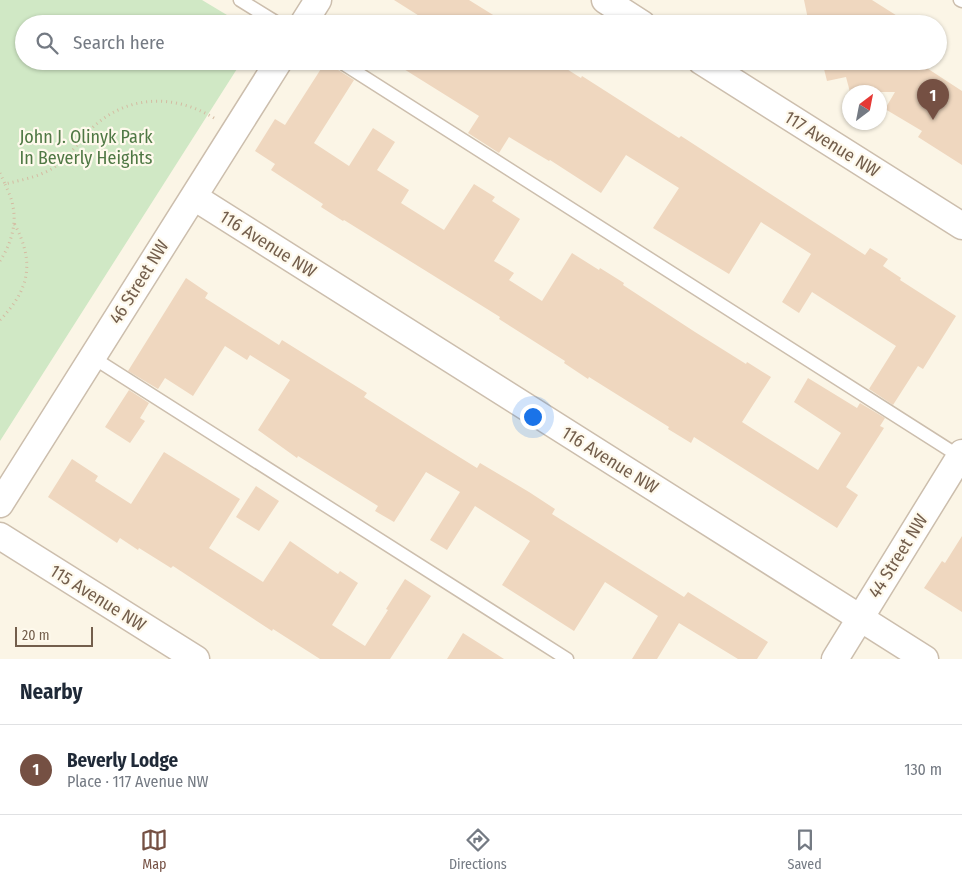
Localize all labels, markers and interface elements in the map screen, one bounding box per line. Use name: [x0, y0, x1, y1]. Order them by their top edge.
search box: [15, 15, 947, 70]
icon: search: [33, 29, 61, 57]
text: Search here: [73, 31, 165, 54]
pin: 1: [917, 79, 949, 120]
north arrow: [842, 85, 887, 130]
street label: 117 Avenue NW: [780, 106, 884, 182]
park label: John J. Olinyk Park In Beverly Heights: [19, 126, 153, 169]
street label: 116 Avenue NW: [216, 206, 321, 283]
street label: 46 Street NW: [105, 236, 174, 328]
your location: [520, 404, 546, 430]
street label: 116 Avenue NW: [558, 422, 663, 499]
street label: 44 Street NW: [864, 510, 933, 602]
street label: 115 Avenue NW: [46, 560, 150, 636]
scale bar: [15, 624, 92, 647]
text: 20 m: [22, 627, 50, 644]
text: Nearby: [20, 679, 82, 705]
text: Beverly Lodge: [67, 749, 178, 772]
text: 1: [33, 760, 39, 779]
text: 130 m: [904, 760, 942, 779]
text: Place · 117 Avenue NW: [67, 772, 209, 791]
tab: Map: [140, 826, 168, 873]
tab: Directions: [449, 826, 507, 873]
tab: Saved: [787, 826, 822, 873]

